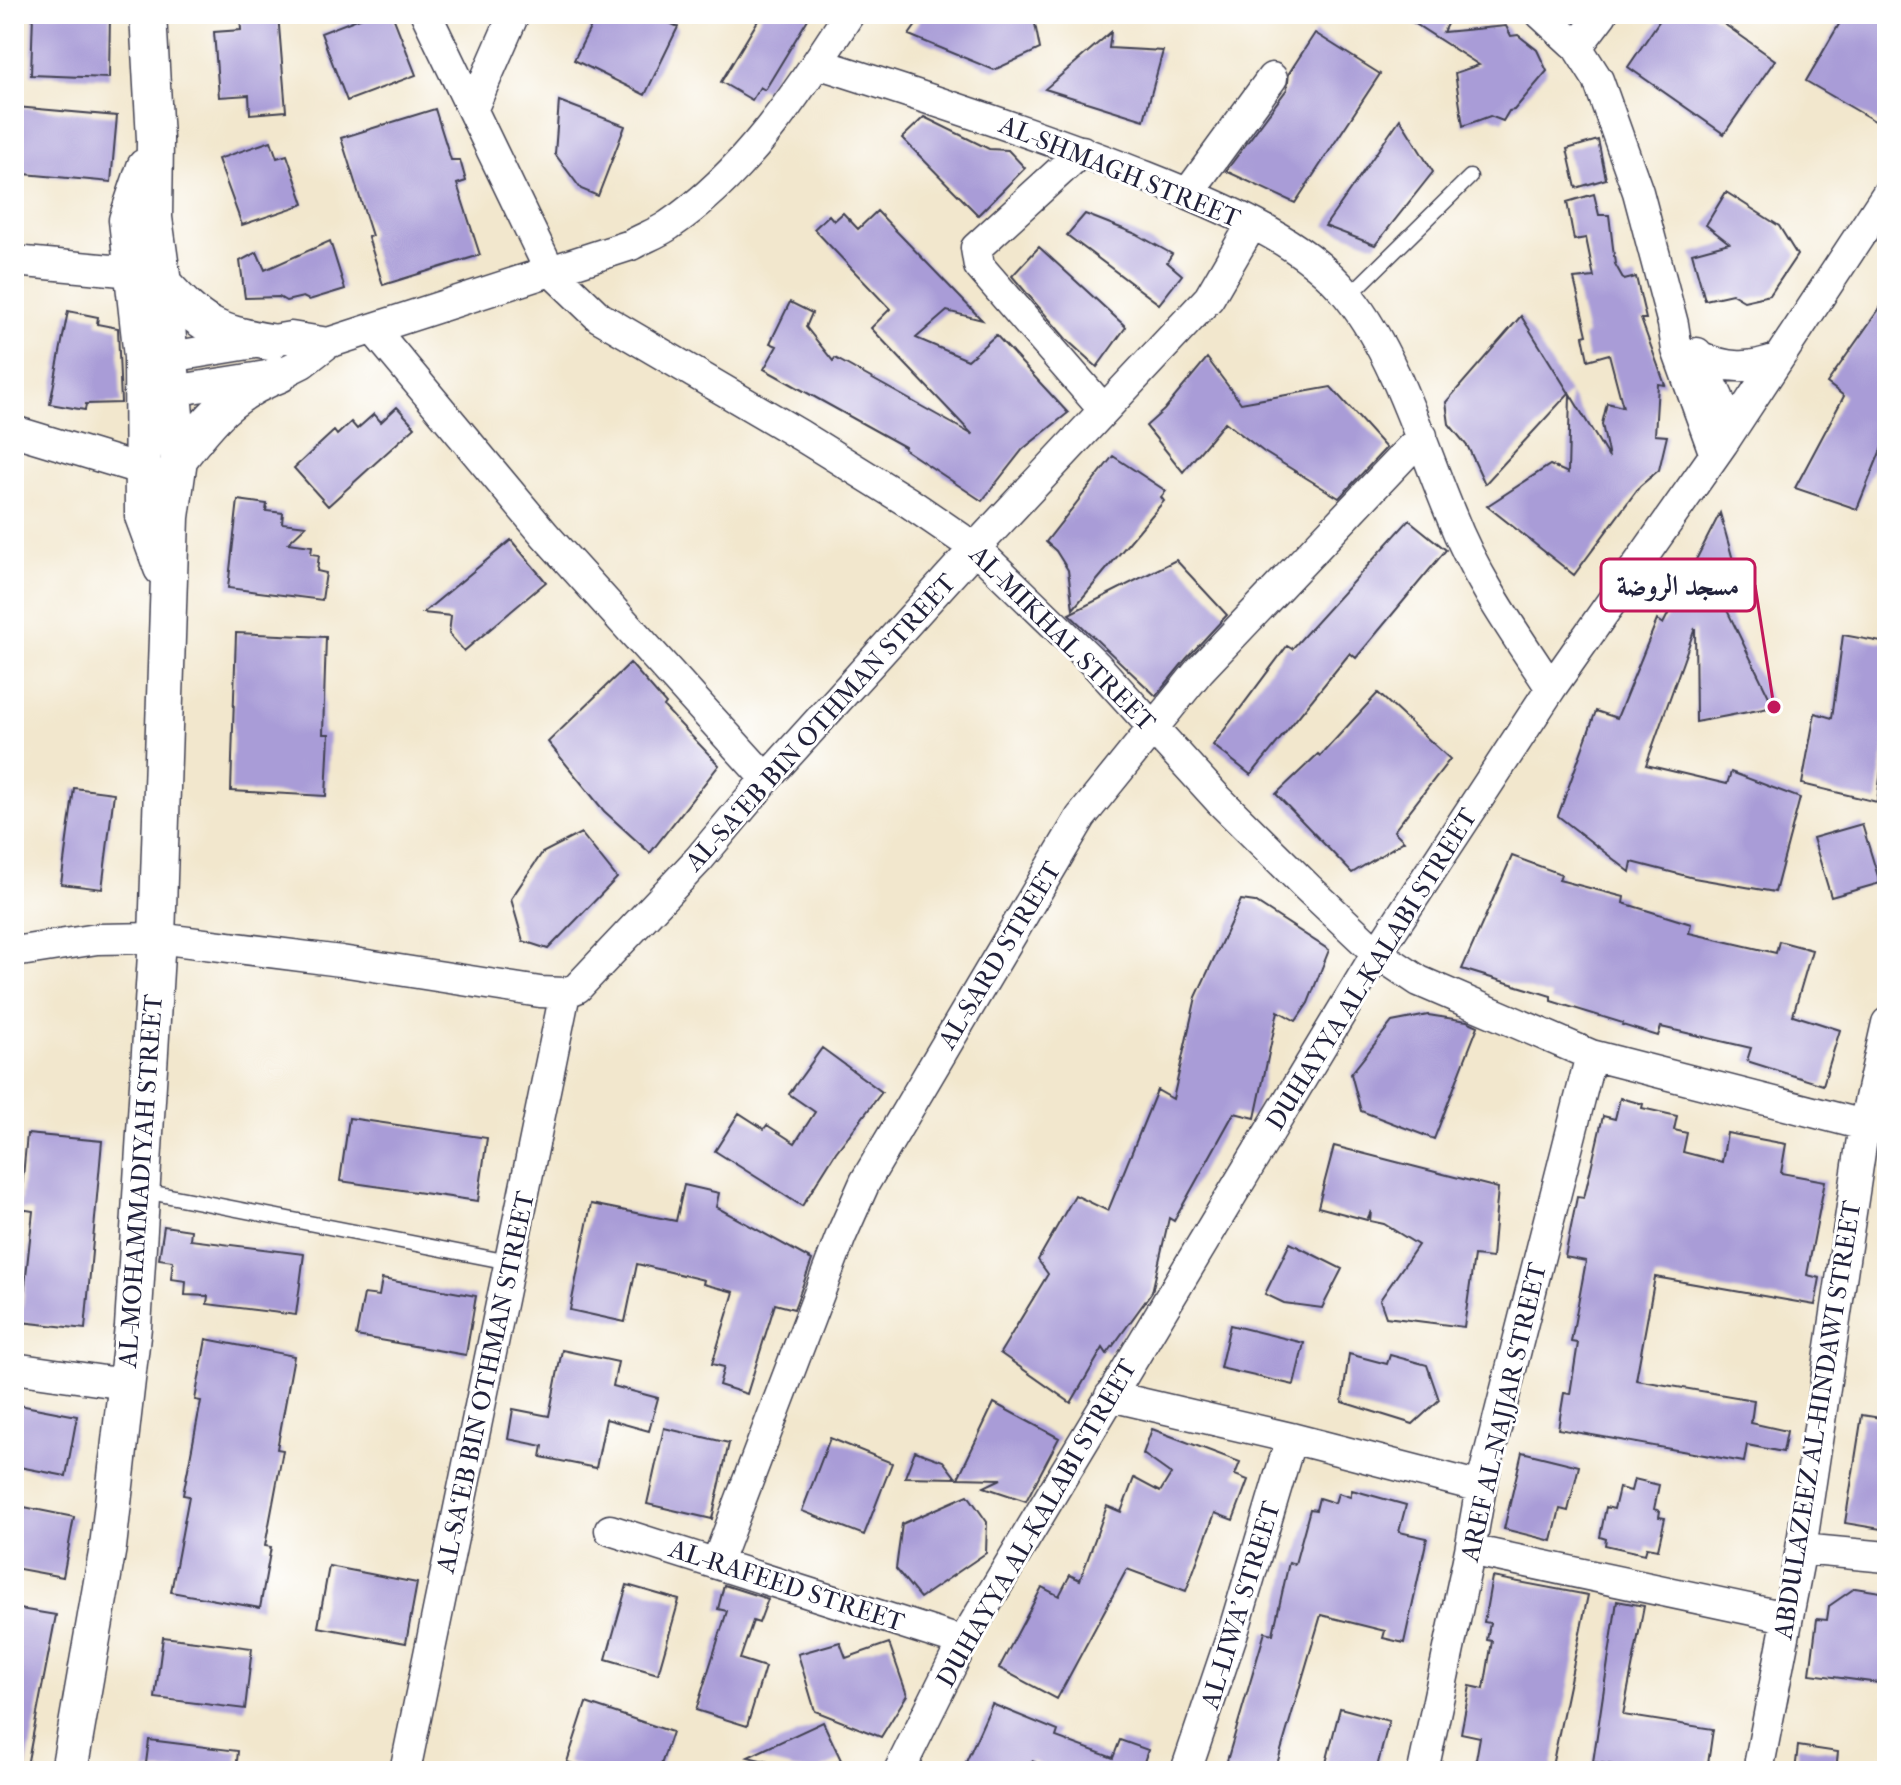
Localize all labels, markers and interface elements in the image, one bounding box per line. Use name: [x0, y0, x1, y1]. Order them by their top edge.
street label: AL-SHMAGH STREET: [994, 109, 1245, 234]
street label: AL-MIKHAL STREET: [963, 538, 1162, 738]
callout: مسجد الروضة: [1601, 559, 1755, 611]
street label: AL-SA‘EB BIN OTHMAN STREET: [678, 567, 962, 878]
text: مسجد الروضة: [1617, 569, 1739, 602]
street label: DUHAYYA AL-KALABI STREET: [1259, 802, 1484, 1136]
street label: AL-SARD STREET: [931, 856, 1068, 1055]
street label: AL-MOHAMMADIYAH STREET: [112, 993, 169, 1370]
street label: AL-SA‘EB BIN OTHMAN STREET: [430, 1188, 541, 1577]
street label: ABDULAZEEZ AL-HINDAWI STREET: [1767, 1198, 1868, 1642]
street label: AREF AL-NAJJAR STREET: [1454, 1259, 1553, 1565]
street label: DUHAYYA AL-KALABI STREET: [930, 1353, 1143, 1693]
street label: AL-LIWA' STREET: [1194, 1497, 1287, 1713]
street label: AL-RAFEED STREET: [665, 1533, 909, 1638]

